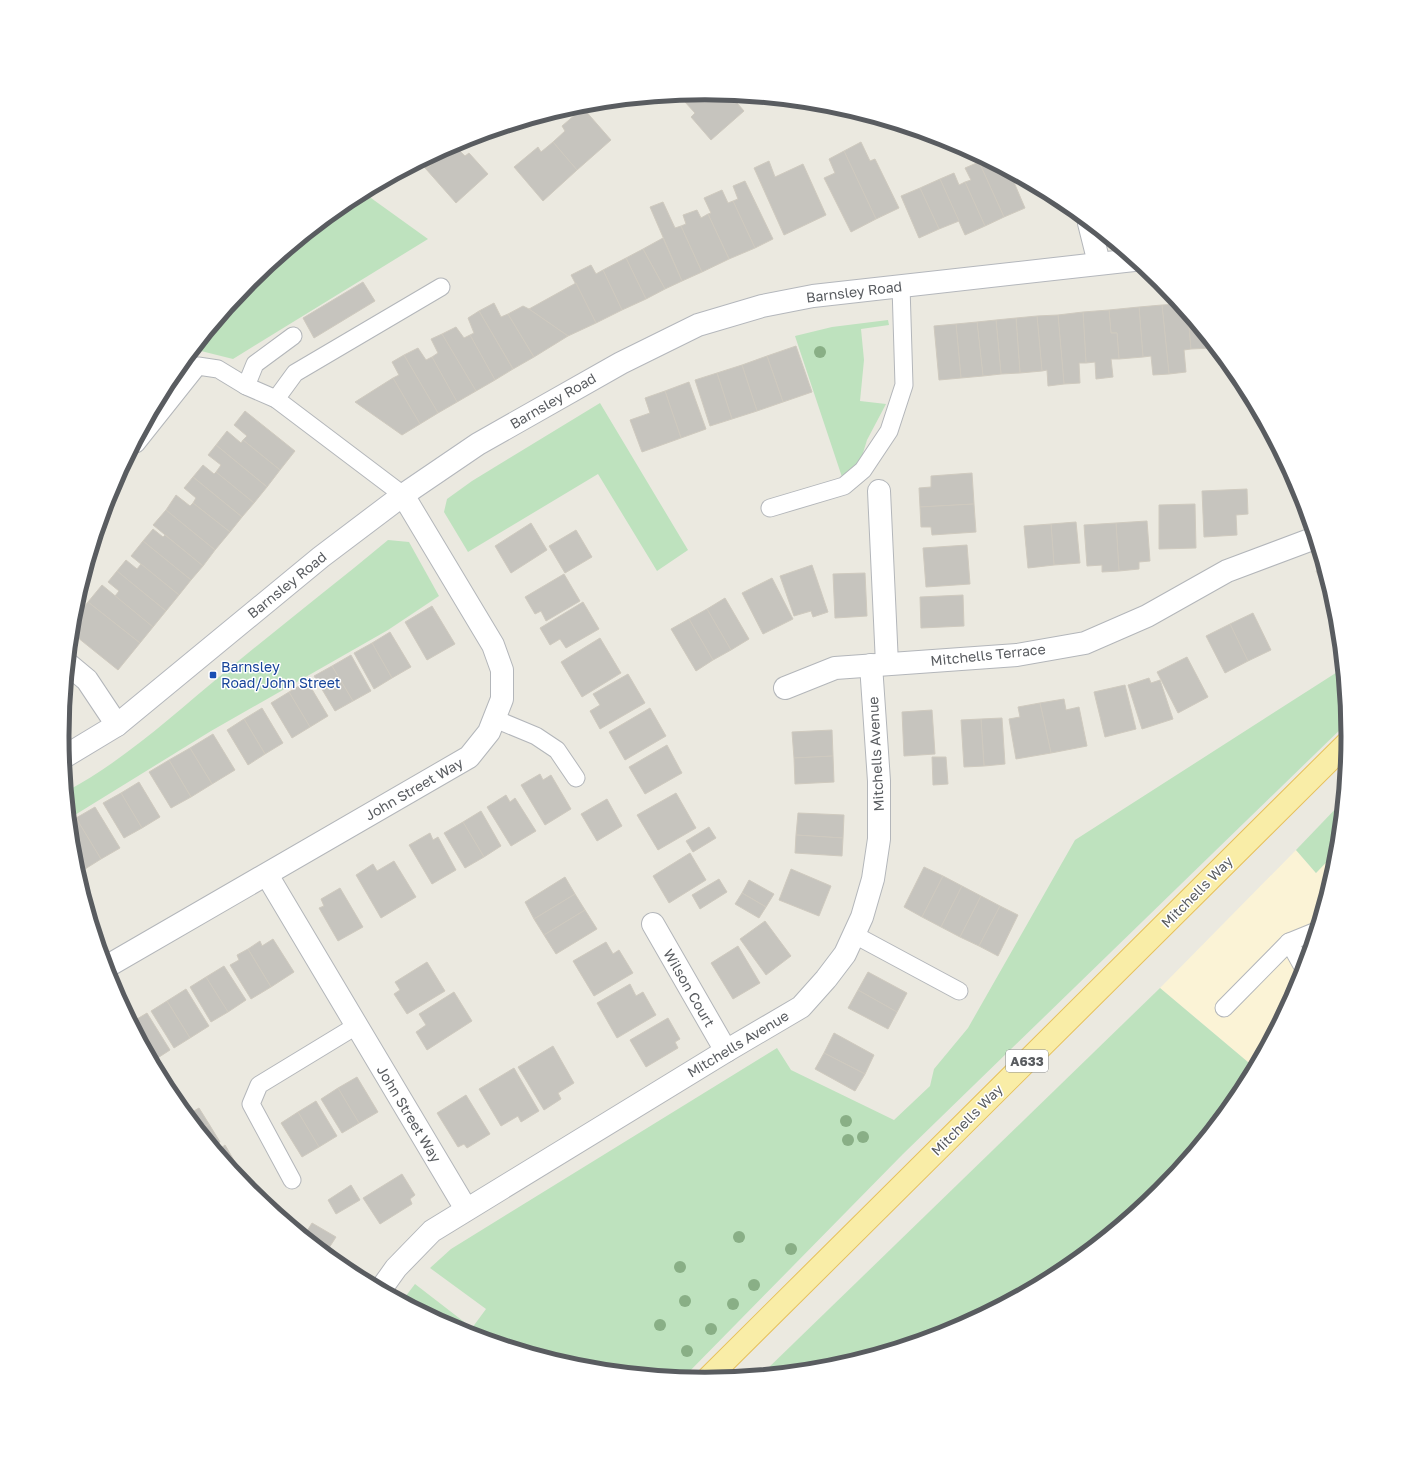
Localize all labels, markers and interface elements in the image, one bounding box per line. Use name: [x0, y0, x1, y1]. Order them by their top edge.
street label: Barnsley Road: [805, 277, 903, 306]
street label: Barnsley Road: [507, 369, 599, 432]
street label: Barnsley Road: [244, 548, 330, 622]
street label: Mitchells Terrace: [930, 640, 1046, 669]
place label: Barnsley Road/John Street: [221, 658, 340, 691]
marker: Barnsley Road/John Street: [208, 670, 218, 680]
street label: Mitchells Avenue: [864, 696, 887, 812]
street label: John Street Way: [362, 754, 466, 823]
street label: Mitchells Way: [1157, 852, 1236, 931]
street label: Wilson Court: [660, 946, 719, 1030]
street label: Mitchells Avenue: [684, 1007, 791, 1080]
road number: A633: [1006, 1050, 1048, 1072]
street label: John Street Way: [374, 1062, 445, 1165]
street label: Mitchells Way: [927, 1080, 1006, 1159]

